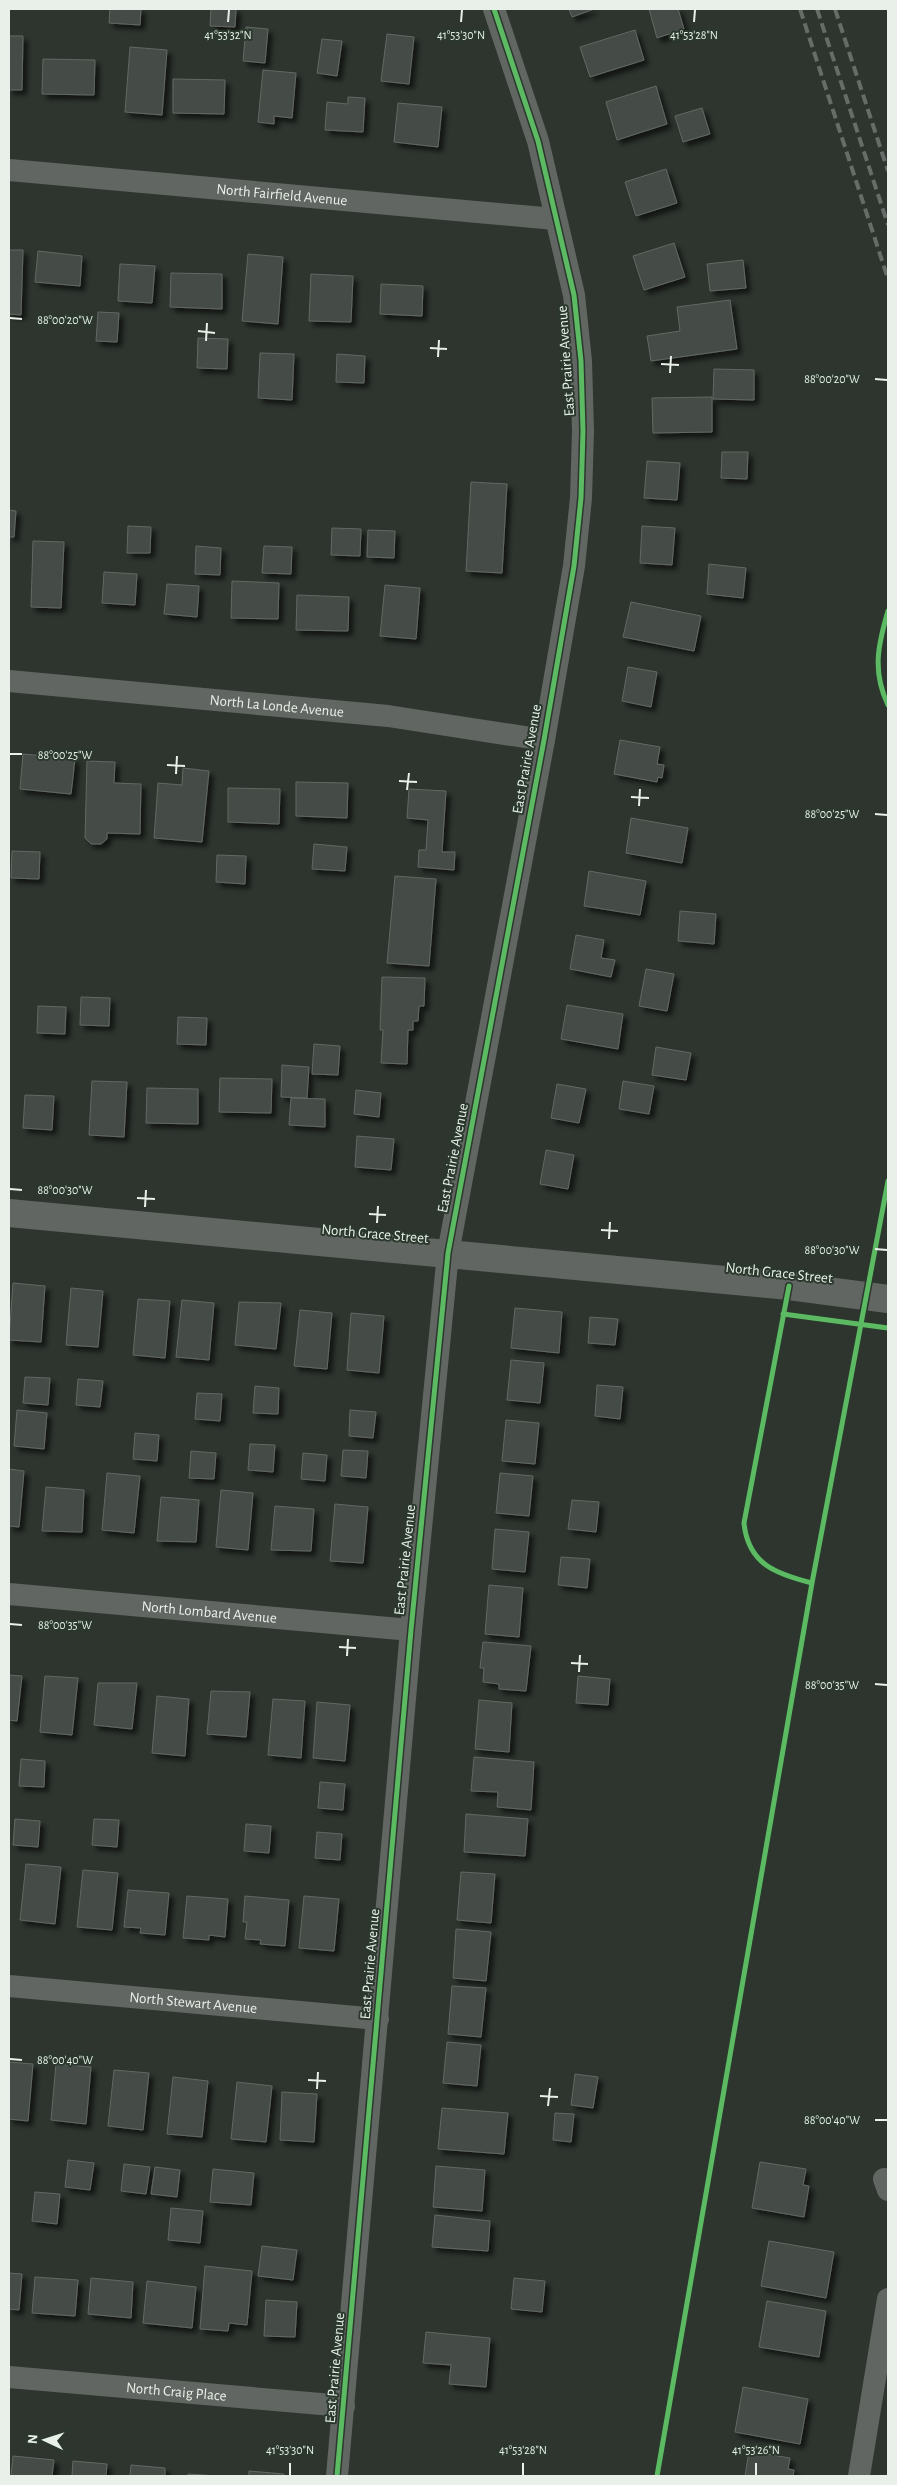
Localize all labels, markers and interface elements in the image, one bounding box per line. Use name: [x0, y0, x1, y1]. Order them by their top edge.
text: 41°53'32"N: [204, 29, 252, 41]
text: 41°53'30"N: [437, 29, 485, 41]
text: 41°53'28"N: [670, 29, 718, 41]
street label: North Fairfield Avenue: [216, 181, 348, 208]
street label: East Prairie Avenue: [555, 305, 577, 417]
text: 88°00'20"W: [37, 314, 93, 326]
text: 88°00'20"W: [804, 373, 860, 385]
street label: North La Londe Avenue: [209, 692, 345, 719]
street label: East Prairie Avenue: [510, 703, 544, 815]
text: 88°00'25"W: [38, 749, 92, 761]
text: 88°00'25"W: [805, 808, 859, 820]
street label: East Prairie Avenue: [435, 1102, 471, 1214]
text: 88°00'30"W: [37, 1184, 93, 1196]
street label: North Grace Street: [321, 1222, 430, 1246]
text: 88°00'30"W: [804, 1244, 860, 1256]
street label: North Grace Street: [725, 1260, 834, 1286]
street label: East Prairie Avenue: [392, 1504, 418, 1616]
street label: North Lombard Avenue: [141, 1598, 278, 1625]
text: 88°00'35"W: [38, 1619, 92, 1631]
text: 88°00'35"W: [805, 1679, 859, 1691]
street label: East Prairie Avenue: [358, 1908, 382, 2020]
street label: North Stewart Avenue: [129, 1989, 258, 2016]
text: 88°00'40"W: [37, 2054, 93, 2066]
text: 88°00'40"W: [804, 2114, 860, 2126]
street label: East Prairie Avenue: [323, 2312, 347, 2424]
street label: North Craig Place: [125, 2380, 227, 2403]
north arrow: [20, 2415, 70, 2465]
text: N: [26, 2434, 40, 2445]
text: 41°53'30"N: [266, 2444, 314, 2456]
text: 41°53'28"N: [499, 2444, 547, 2456]
text: 41°53'26"N: [732, 2444, 780, 2456]

